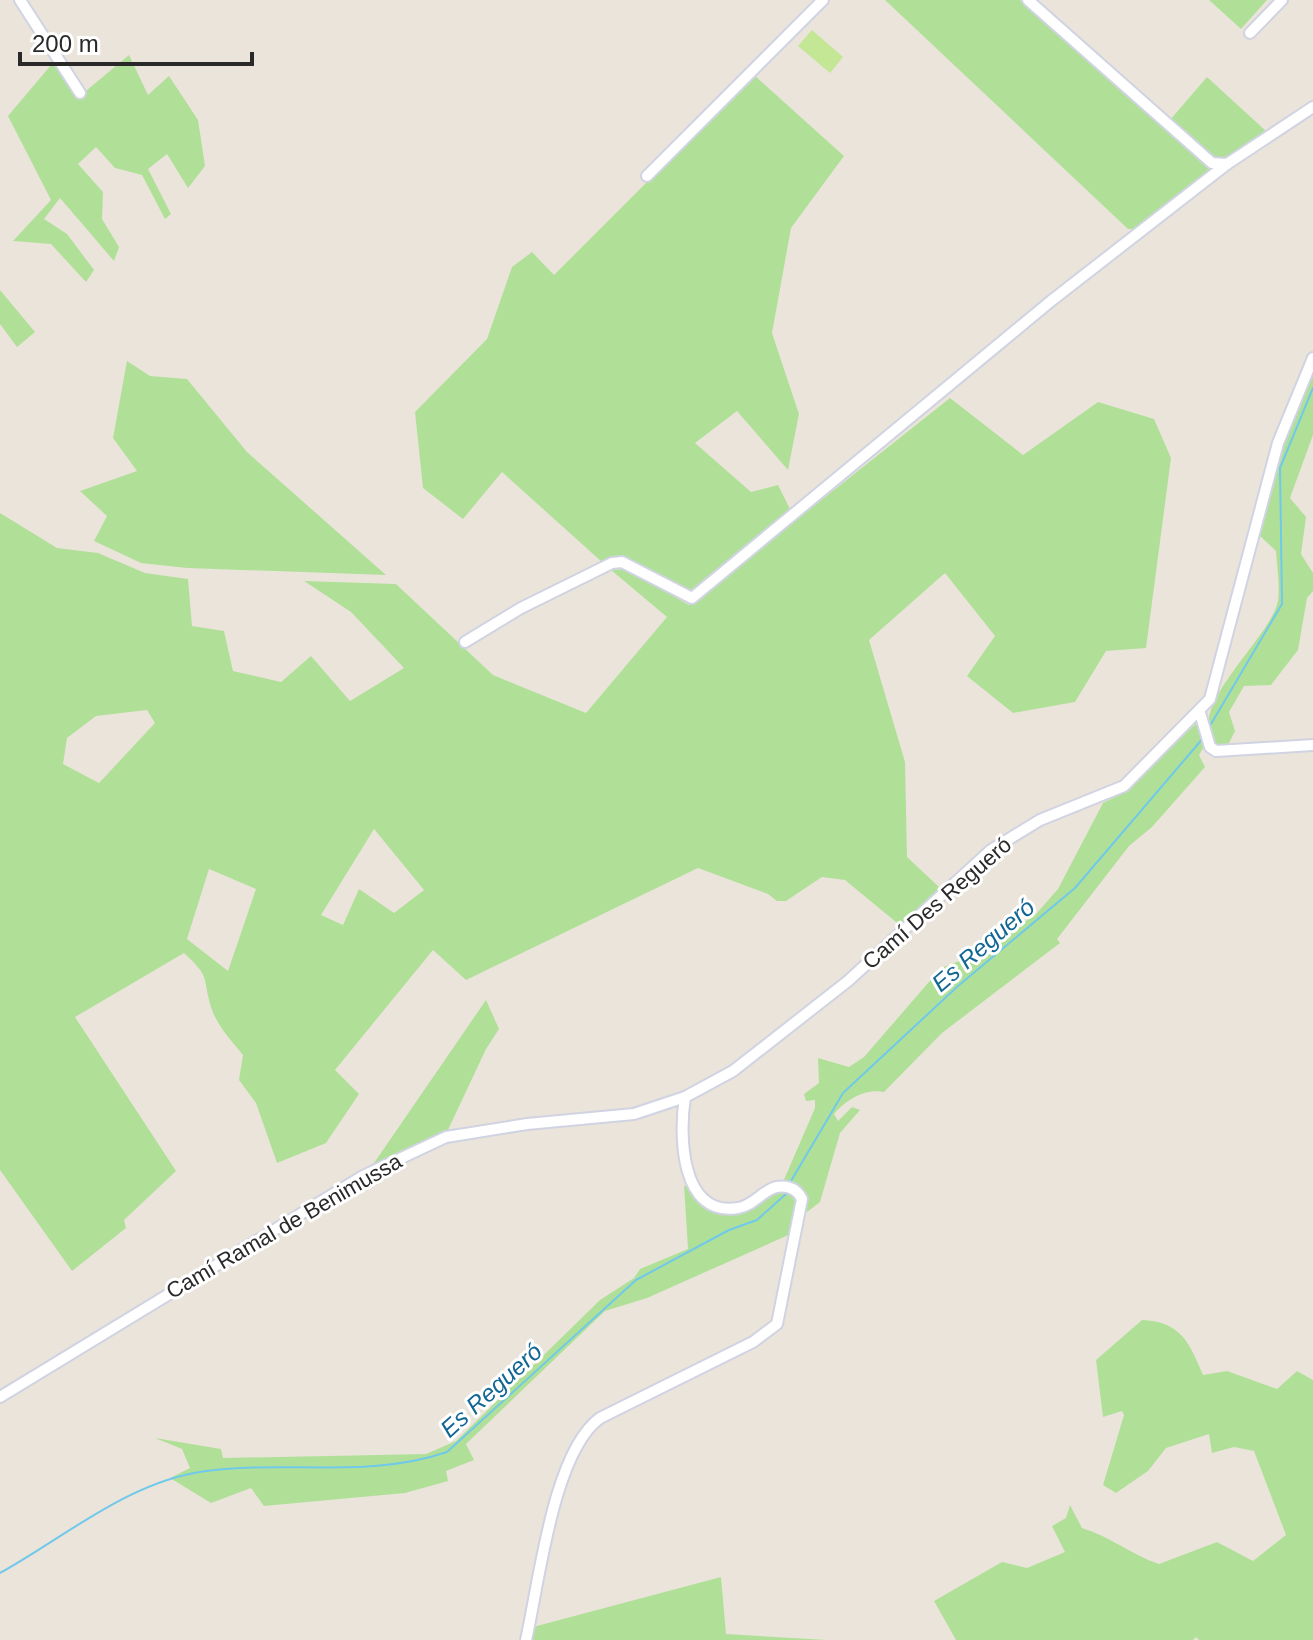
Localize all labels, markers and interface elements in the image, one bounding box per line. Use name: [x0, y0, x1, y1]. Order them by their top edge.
scale bar: [20, 16, 252, 66]
text: 200 m: [32, 30, 99, 57]
street label: Camí Des Regueró: [858, 832, 1016, 974]
water label: Es Regueró: [926, 893, 1040, 997]
street label: Camí Ramal de Benimussa: [162, 1148, 407, 1304]
water label: Es Regueró: [435, 1338, 547, 1442]

